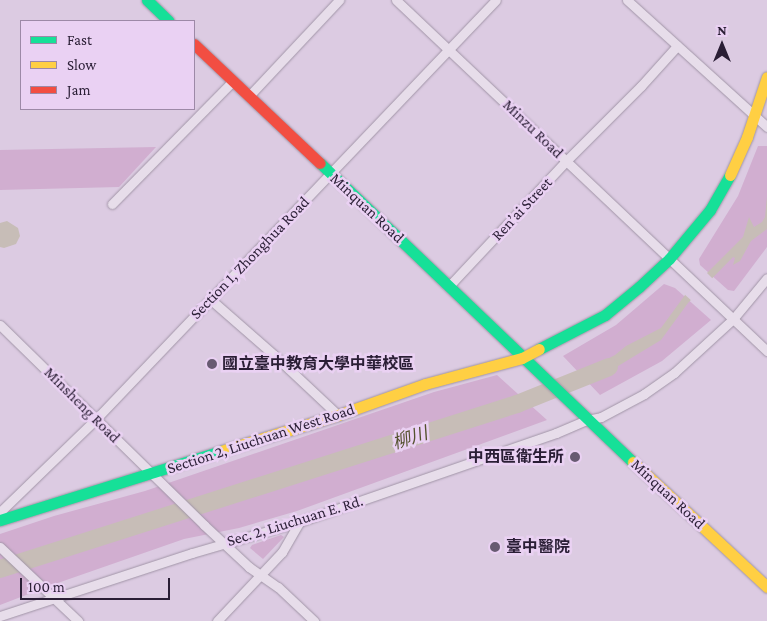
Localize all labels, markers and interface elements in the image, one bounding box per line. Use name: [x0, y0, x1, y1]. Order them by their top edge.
legend: [20, 20, 195, 110]
north arrow: [697, 20, 747, 70]
text: N: [717, 22, 727, 38]
text: Fast: [67, 32, 92, 48]
text: Slow: [67, 57, 96, 73]
text: Jam: [67, 82, 90, 98]
street label: Minzu Road: [499, 95, 567, 163]
street label: Minquan Road: [326, 169, 408, 247]
street label: Ren’ai Street: [488, 173, 556, 245]
street label: Section 1, Zhonghua Road: [186, 193, 314, 323]
place label: 國立臺中教育大學中華校區: [222, 354, 414, 374]
marker: 國立臺中教育大學中華校區: [206, 358, 218, 370]
street label: Minsheng Road: [40, 363, 124, 447]
street label: Section 2, Liuchuan West Road: [165, 400, 357, 478]
water label: 柳川: [390, 422, 430, 454]
place label: 中西區衛生所: [468, 447, 564, 467]
marker: 中西區衛生所: [568, 450, 582, 464]
street label: Minquan Road: [627, 455, 709, 533]
street label: Sec. 2, Liuchuan E. Rd.: [225, 491, 365, 551]
place label: 臺中醫院: [506, 537, 570, 557]
marker: 臺中醫院: [488, 540, 502, 554]
scale bar: [22, 568, 172, 600]
text: 100 m: [28, 579, 65, 595]

